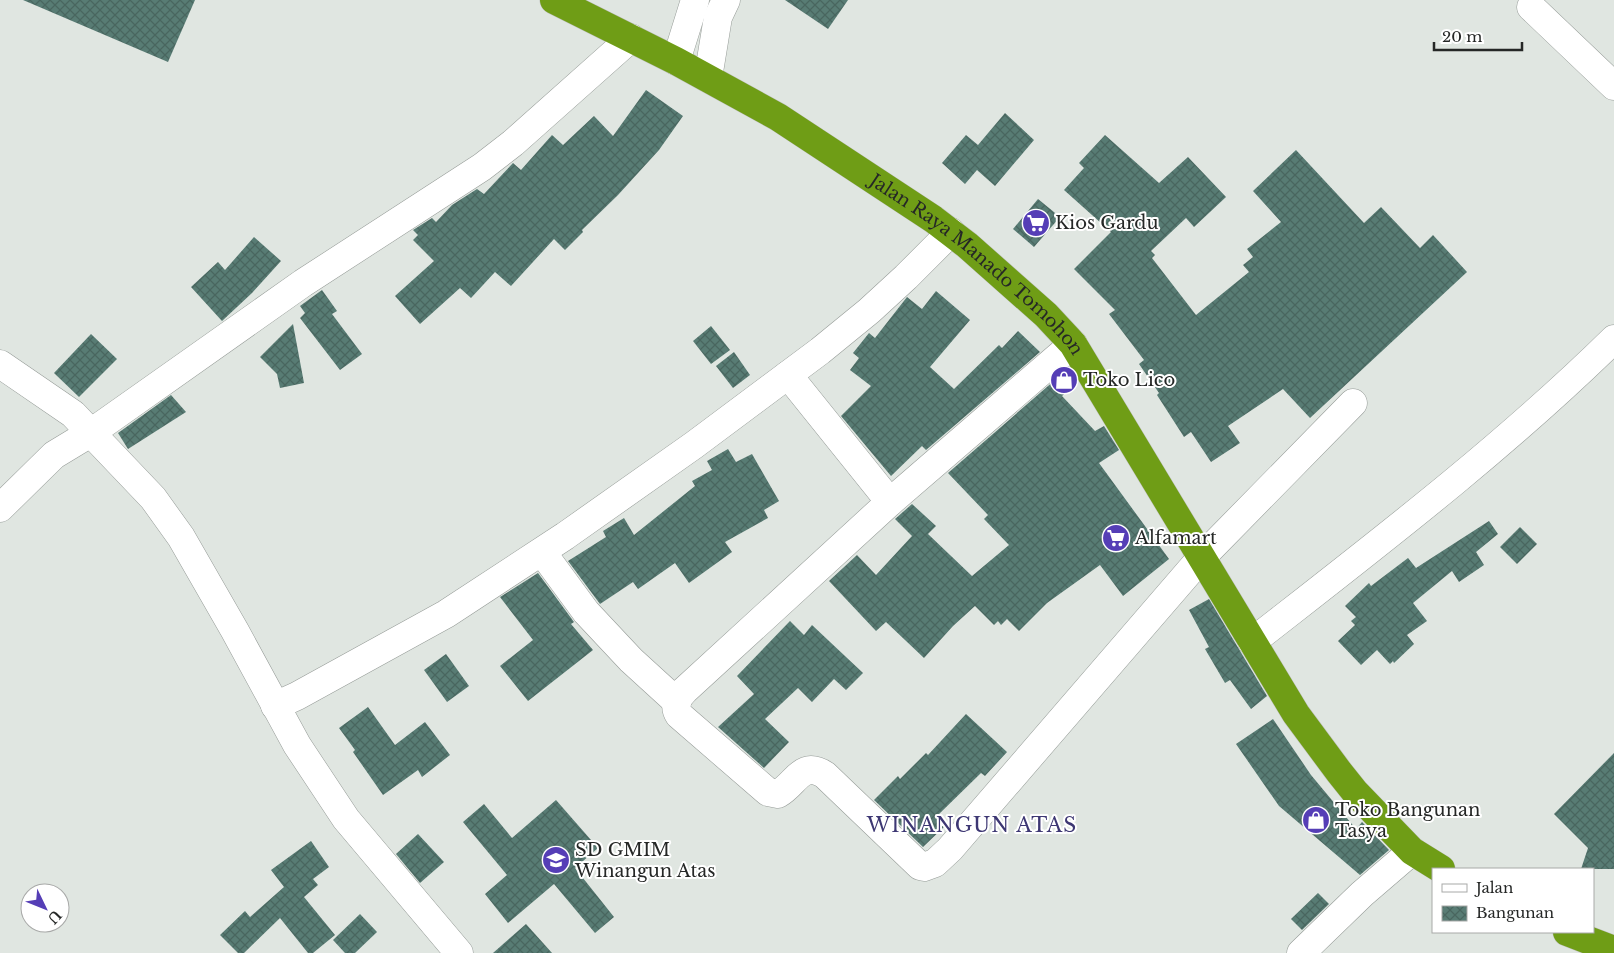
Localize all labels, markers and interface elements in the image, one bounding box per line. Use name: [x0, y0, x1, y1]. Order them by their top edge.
scale bar: [1434, 20, 1522, 52]
text: 20 m: [1442, 27, 1482, 46]
street label: Jalan Raya Manado Tomohon: [864, 168, 1088, 359]
supermarket icon: Kios Gardu: [1021, 208, 1051, 238]
place label: Kios Gardu: [1055, 212, 1159, 234]
shop icon: Toko Lico: [1049, 365, 1079, 395]
place label: Toko Lico: [1083, 369, 1175, 391]
supermarket icon: Alfamart: [1101, 523, 1131, 553]
place label: Alfamart: [1134, 527, 1217, 549]
place label: Toko Bangunan Tasya: [1335, 799, 1480, 842]
shop icon: Toko Bangunan Tasya: [1301, 805, 1331, 835]
district label: WINANGUN ATAS: [866, 813, 1077, 837]
place label: SD GMIM Winangun Atas: [574, 839, 715, 882]
school or university icon: SD GMIM Winangun Atas: [541, 845, 571, 875]
legend: [1432, 868, 1594, 933]
text: Jalan: [1474, 878, 1513, 897]
north arrow: [20, 883, 70, 933]
text: Bangunan: [1476, 903, 1554, 922]
text: U: [43, 906, 65, 928]

